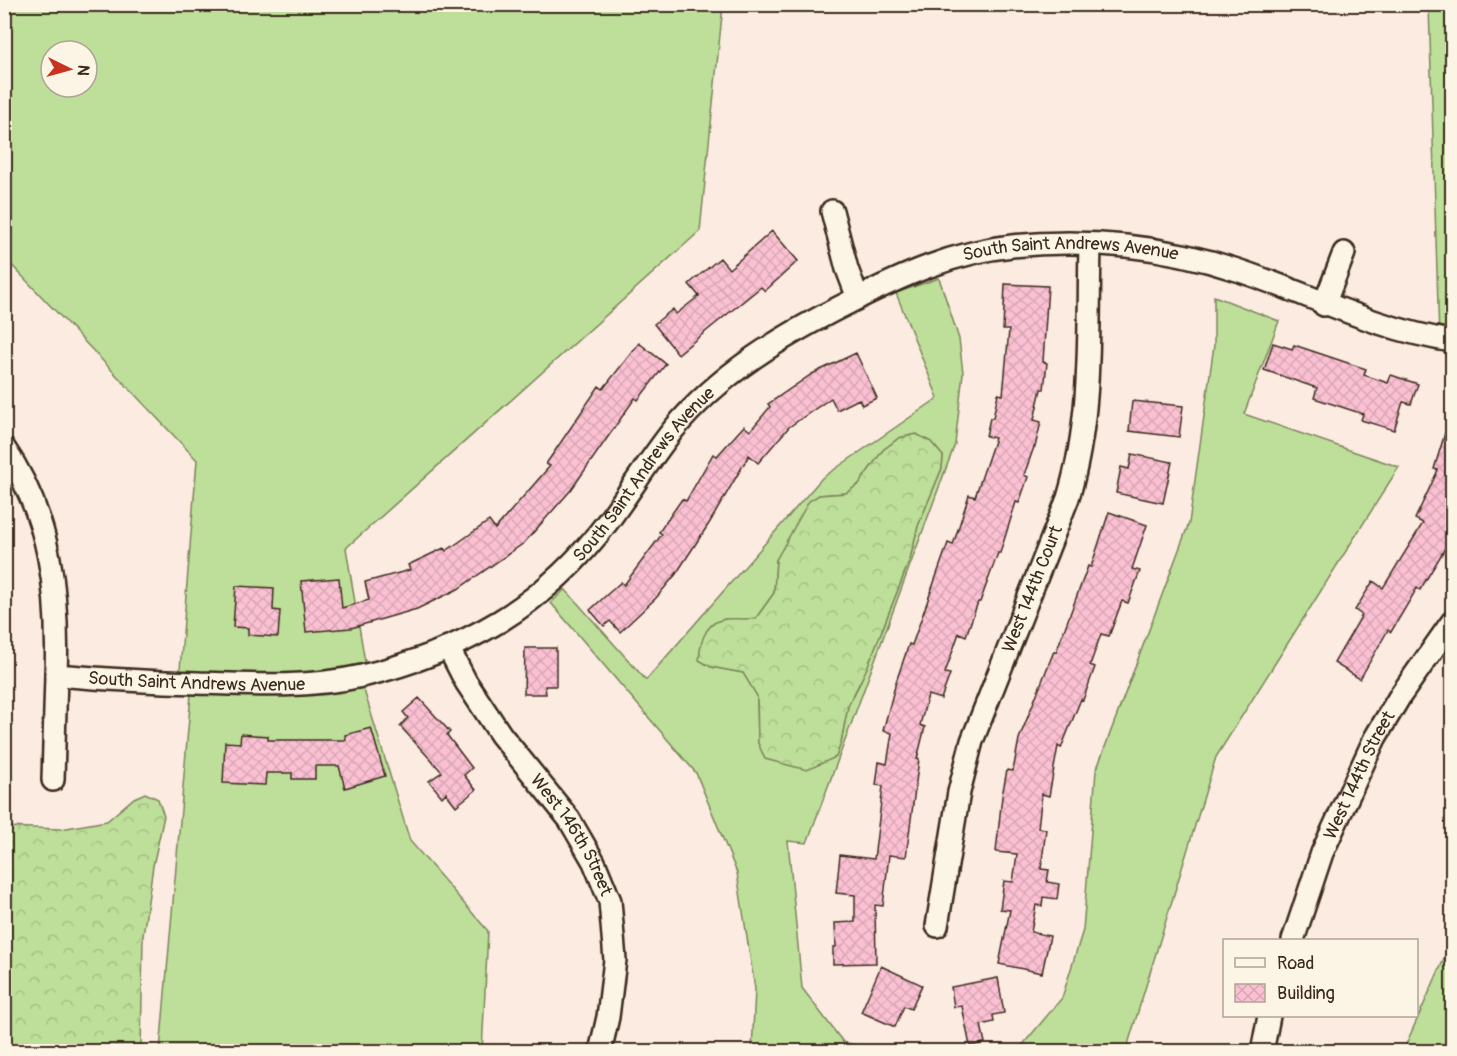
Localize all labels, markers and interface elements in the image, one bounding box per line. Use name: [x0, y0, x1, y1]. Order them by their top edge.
north arrow: [39, 39, 99, 99]
text: N: [72, 64, 93, 77]
street label: South Saint Andrews Avenue: [960, 231, 1181, 266]
street label: South Saint Andrews Avenue: [568, 382, 720, 567]
street label: West 144th Court: [997, 521, 1068, 656]
street label: South Saint Andrews Avenue: [87, 666, 306, 696]
street label: West 144th Street: [1318, 706, 1400, 843]
street label: West 146th Street: [526, 769, 618, 900]
legend: [1223, 939, 1418, 1017]
text: Road: [1277, 952, 1314, 975]
text: Building: [1277, 982, 1335, 1005]

